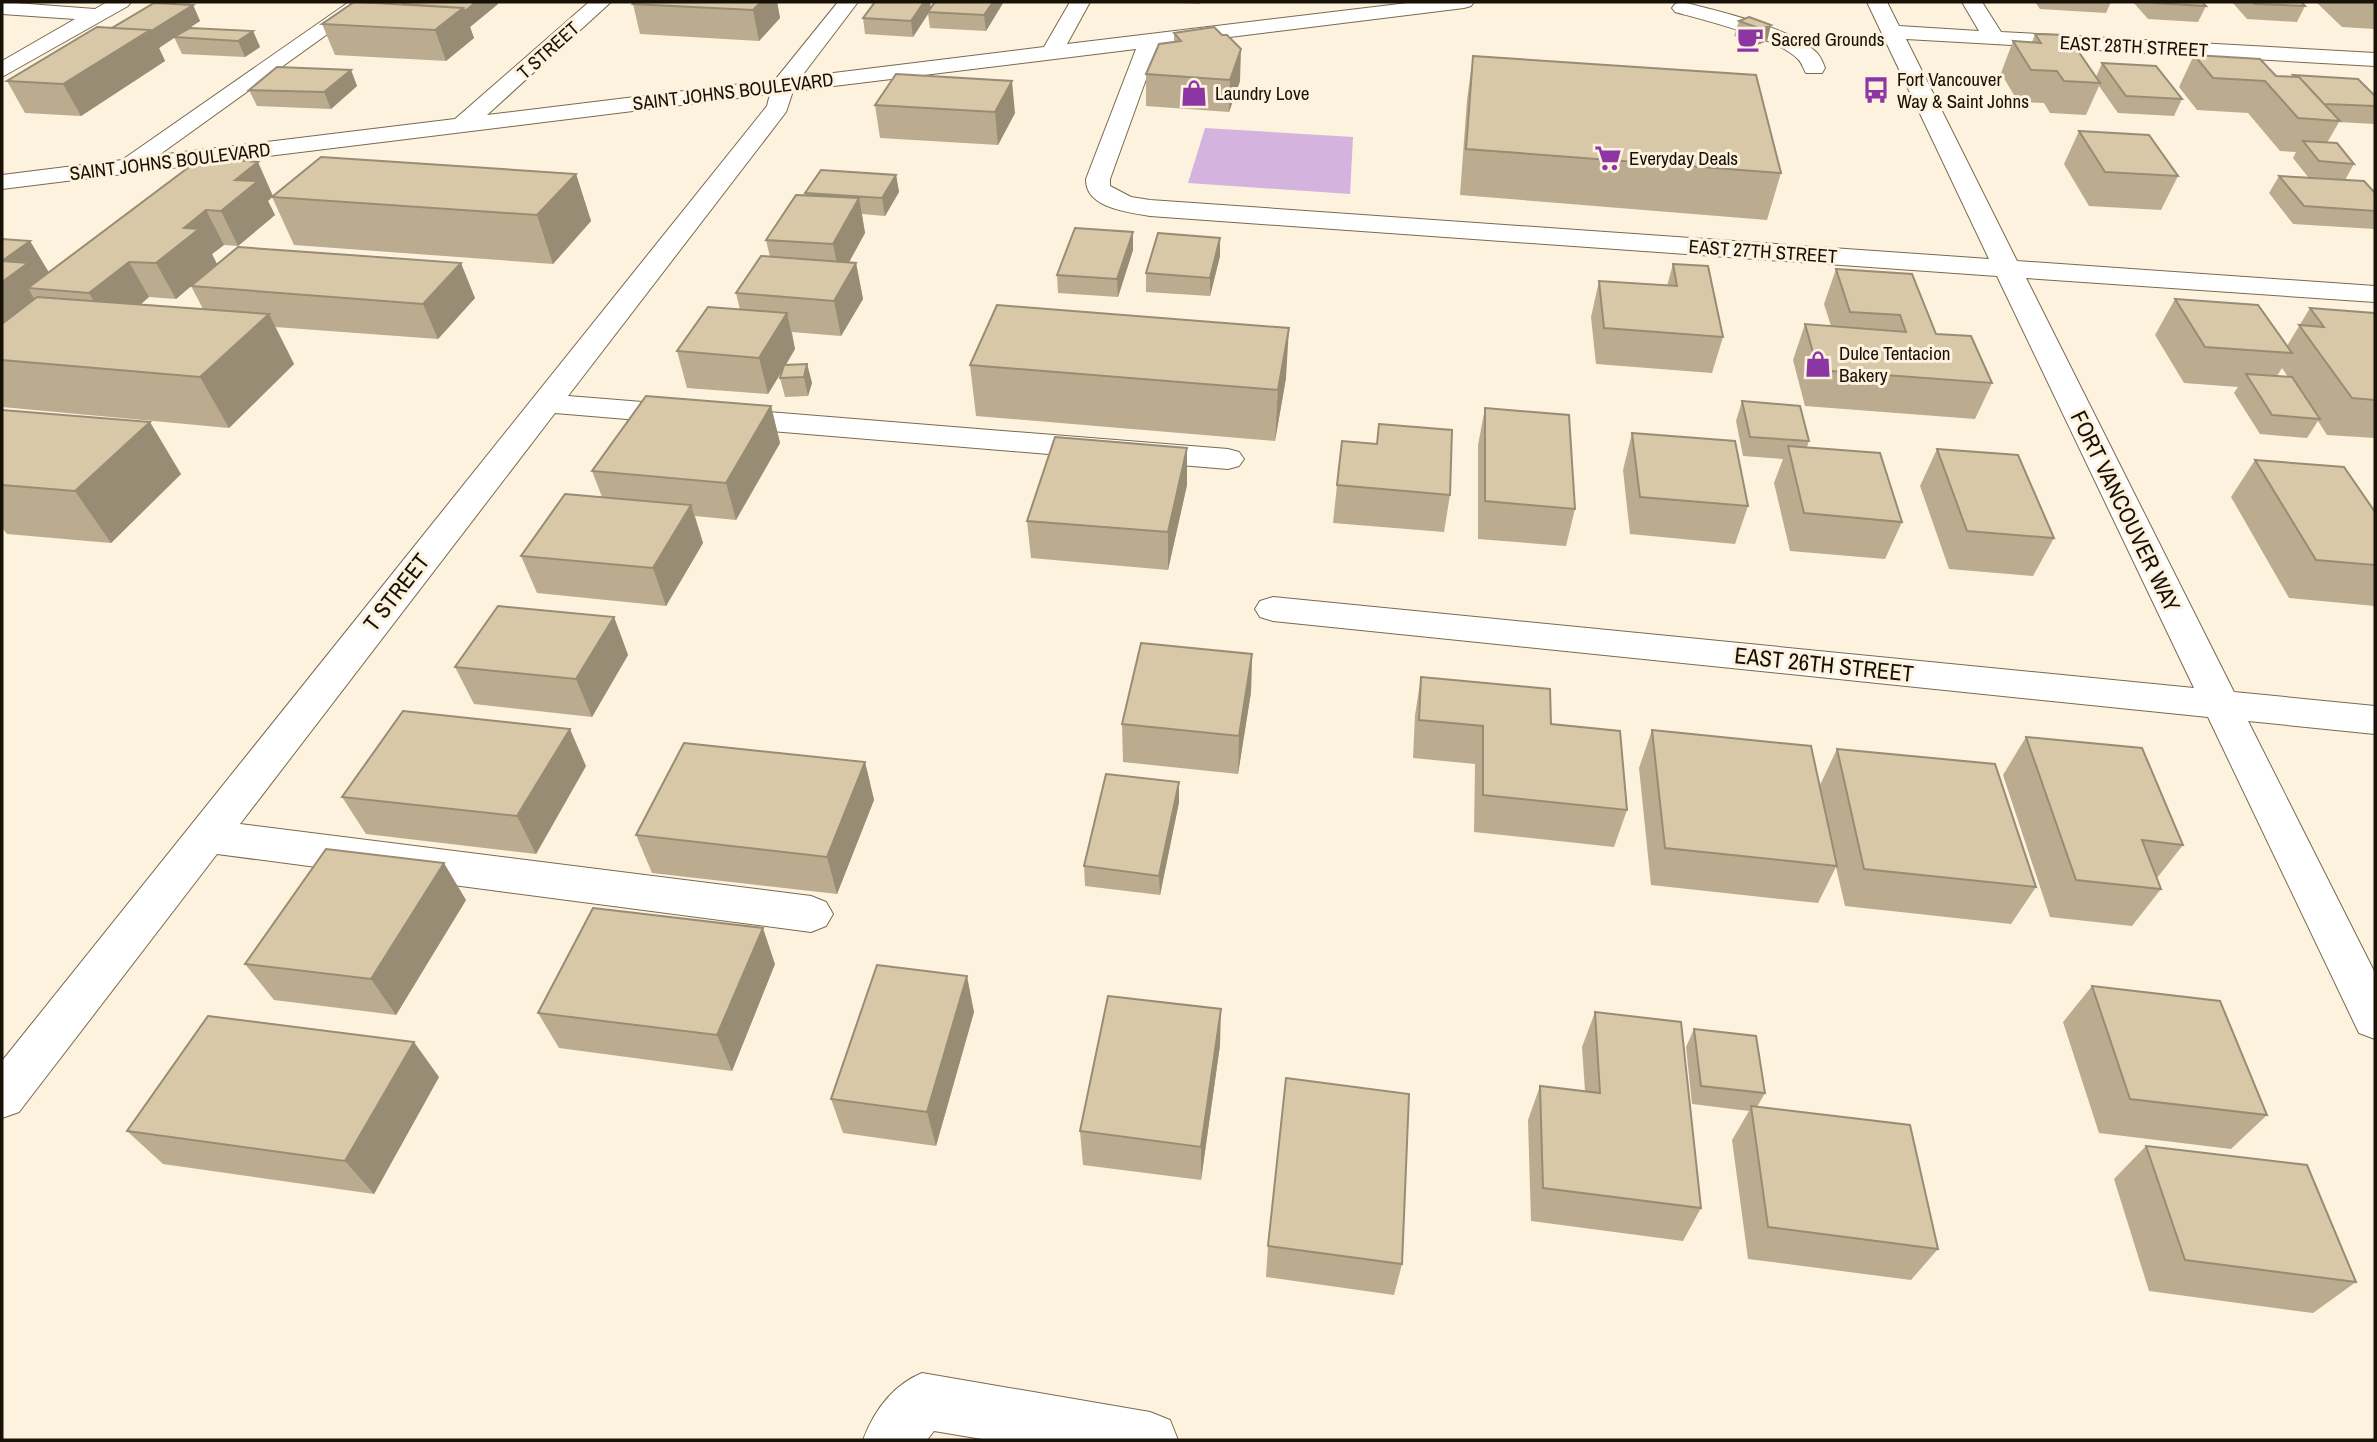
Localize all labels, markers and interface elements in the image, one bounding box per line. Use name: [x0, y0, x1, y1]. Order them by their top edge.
street label: T STREET: [511, 15, 585, 85]
cafe icon: Sacred Grounds: [1735, 24, 1765, 54]
place label: Sacred Grounds: [1771, 26, 1885, 52]
street label: EAST 28TH STREET: [2059, 29, 2209, 63]
street label: SAINT JOHNS BOULEVARD: [631, 66, 835, 116]
place label: Fort Vancouver Way & Saint Johns: [1897, 66, 2029, 114]
bus stop icon: Fort Vancouver Way & Saint Johns: [1861, 75, 1891, 105]
shop icon: Laundry Love: [1179, 78, 1209, 108]
place label: Laundry Love: [1215, 80, 1309, 106]
street label: SAINT JOHNS BOULEVARD: [68, 136, 272, 186]
supermarket icon: Everyday Deals: [1593, 143, 1623, 173]
place label: Everyday Deals: [1629, 145, 1738, 171]
street label: EAST 27TH STREET: [1688, 233, 1839, 269]
place label: Dulce Tentacion Bakery: [1839, 340, 1950, 388]
shop icon: Dulce Tentacion Bakery: [1803, 349, 1833, 379]
street label: FORT VANCOUVER WAY: [2064, 405, 2188, 617]
street label: T STREET: [356, 546, 436, 637]
street label: EAST 26TH STREET: [1733, 639, 1916, 689]

